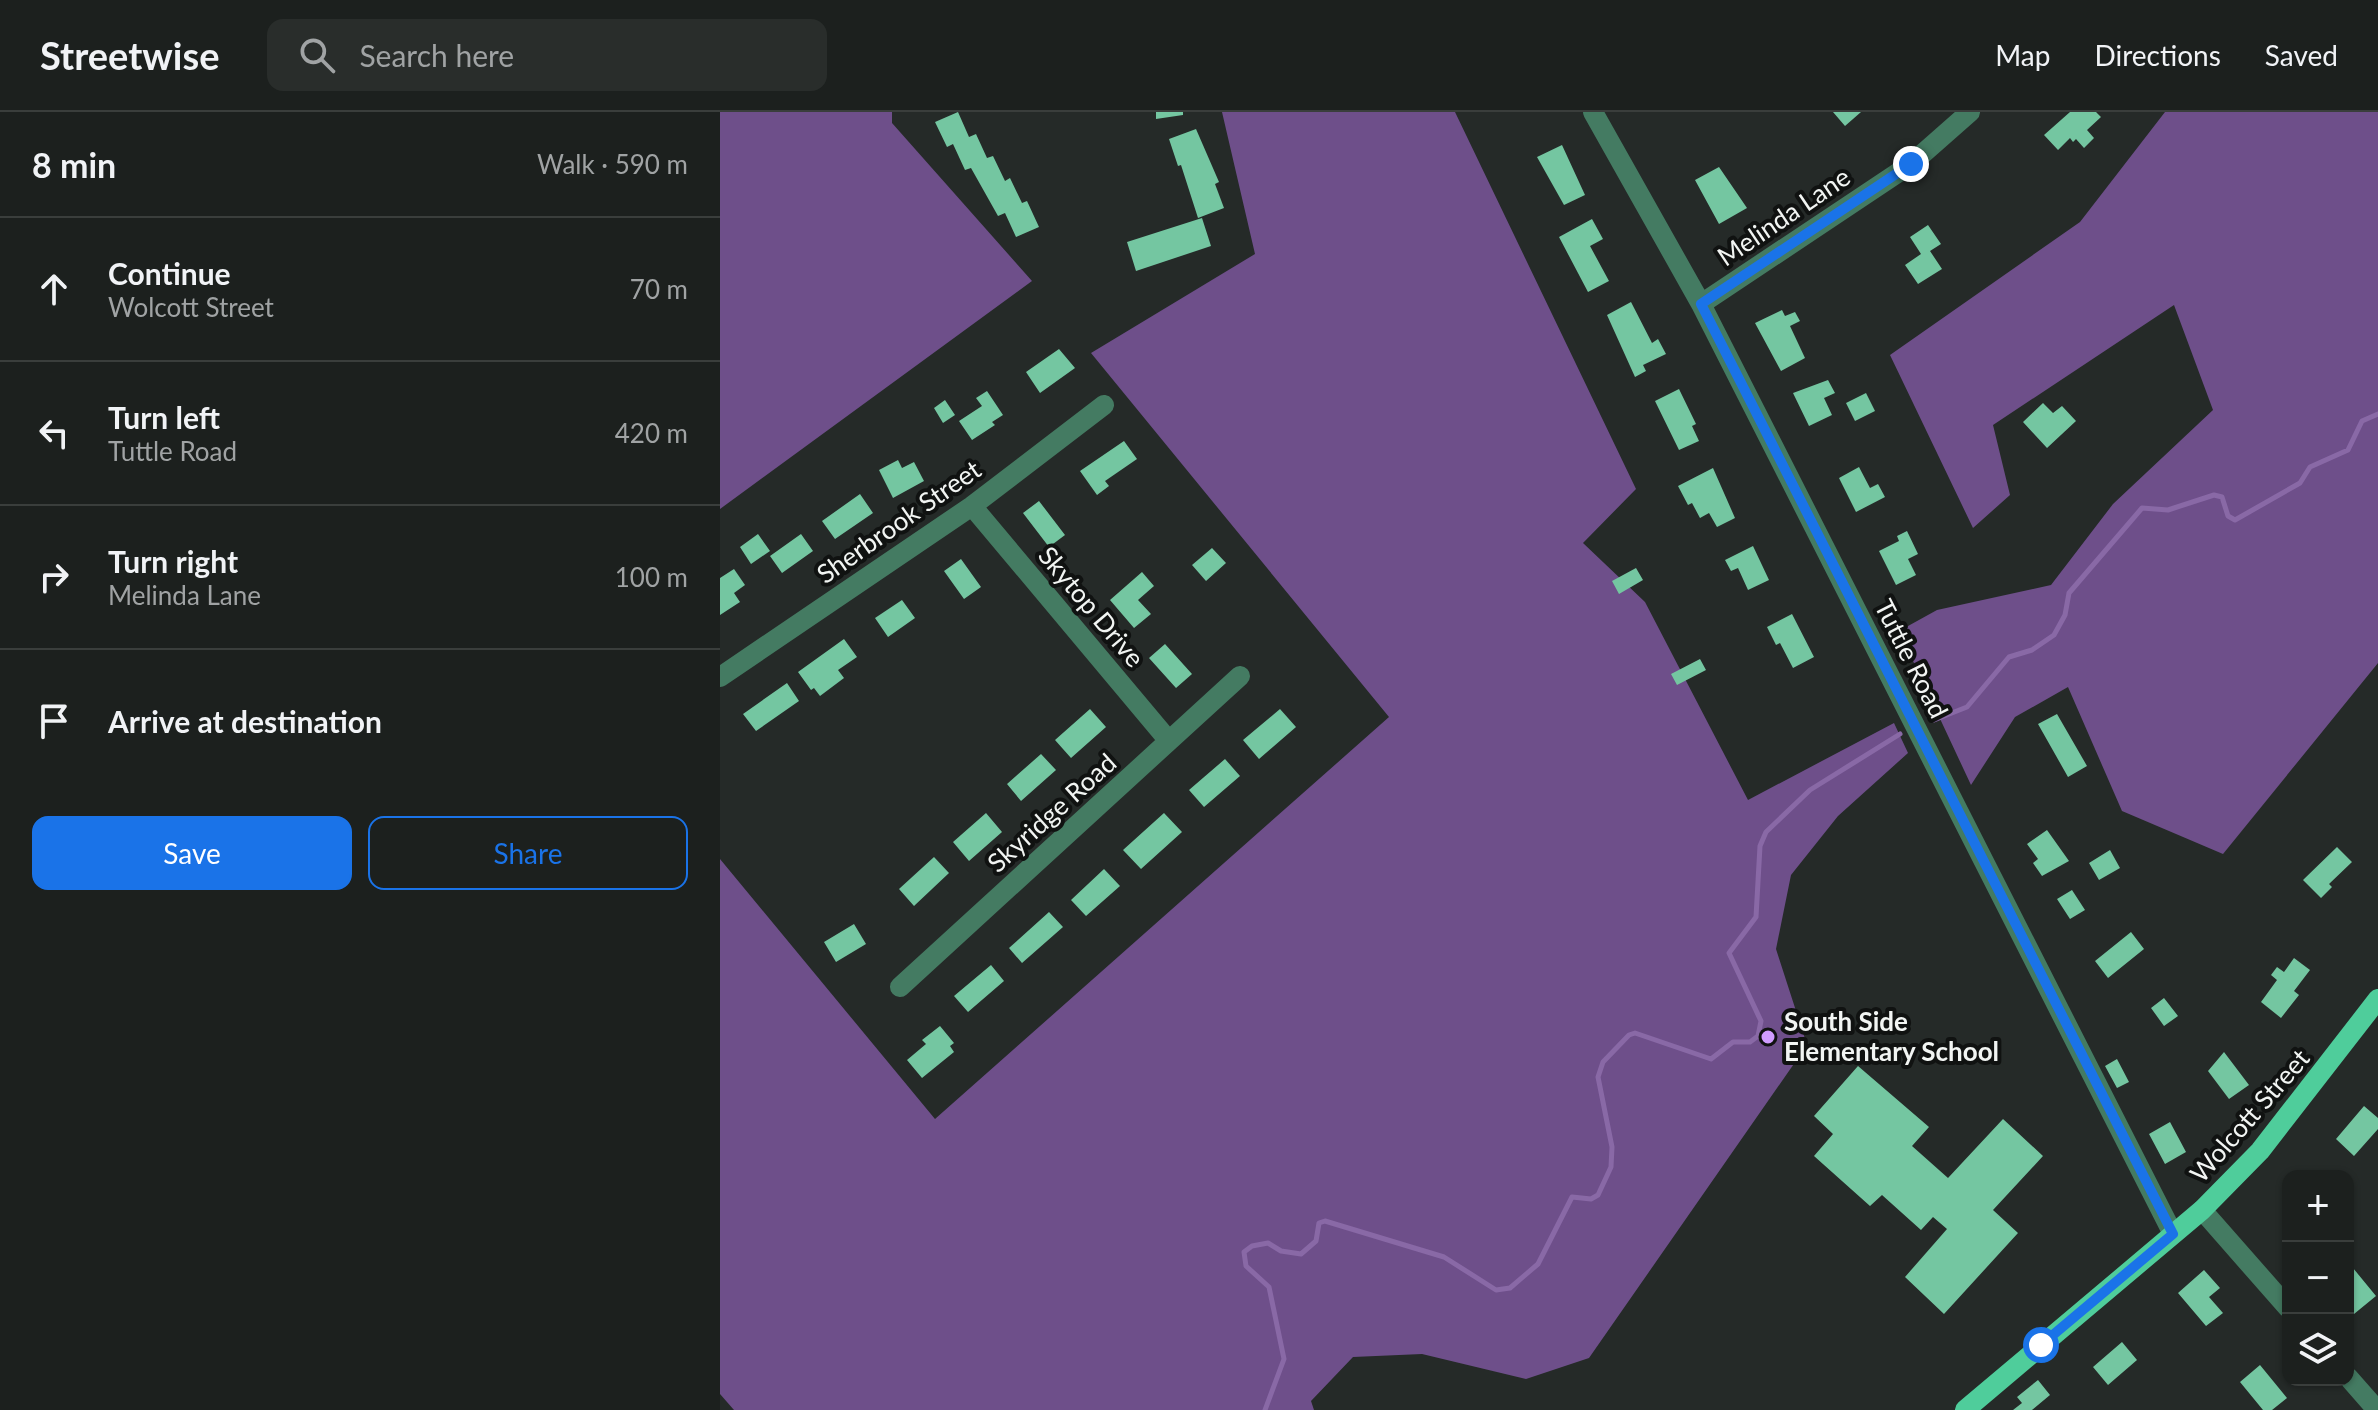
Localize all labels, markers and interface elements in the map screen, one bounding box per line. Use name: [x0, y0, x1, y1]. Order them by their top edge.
search box: [267, 19, 827, 91]
text: Streetwise: [40, 32, 219, 78]
icon: search: [295, 33, 339, 77]
text: Search here: [359, 37, 514, 73]
text: Map: [1995, 38, 2050, 72]
text: Directions: [2094, 38, 2221, 72]
text: Saved: [2265, 38, 2338, 72]
text: 8 min: [32, 144, 116, 185]
route end: [1893, 146, 1929, 182]
text: Walk · 590 m: [537, 148, 688, 180]
street label: Melinda Lane: [1711, 160, 1856, 272]
text: Continue: [108, 255, 231, 291]
icon: ahead: [32, 267, 76, 311]
text: 70 m: [630, 273, 688, 305]
text: Wolcott Street: [108, 291, 274, 323]
text: Turn left: [108, 399, 220, 435]
icon: left: [32, 411, 76, 455]
text: 420 m: [615, 417, 688, 449]
text: Tuttle Road: [108, 435, 237, 467]
street label: Sherbrook Street: [810, 452, 987, 590]
street label: Skytop Drive: [1032, 539, 1151, 673]
text: Turn right: [108, 543, 238, 579]
icon: right: [32, 555, 76, 599]
text: 100 m: [615, 561, 688, 593]
text: Melinda Lane: [108, 579, 261, 611]
street label: Tuttle Road: [1868, 594, 1955, 723]
icon: arrive: [32, 699, 76, 743]
text: Arrive at destination: [108, 703, 382, 739]
street label: Skyridge Road: [980, 746, 1122, 878]
button: Save: [32, 816, 352, 890]
button: Share: [368, 816, 688, 890]
place label: South Side Elementary School: [1784, 1005, 1999, 1067]
marker: South Side Elementary School: [1759, 1028, 1777, 1046]
street label: Wolcott Street: [2183, 1042, 2316, 1188]
map controls: [2282, 1170, 2354, 1386]
button: +: [2282, 1170, 2354, 1242]
button: −: [2282, 1242, 2354, 1314]
button: layers: [2282, 1314, 2354, 1386]
route start: [2023, 1327, 2059, 1363]

